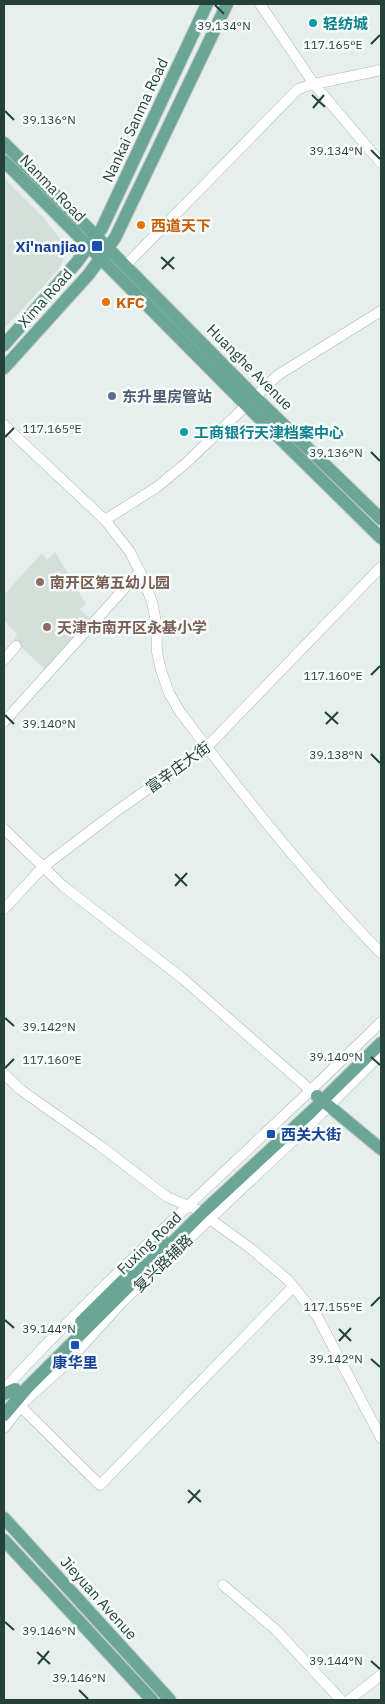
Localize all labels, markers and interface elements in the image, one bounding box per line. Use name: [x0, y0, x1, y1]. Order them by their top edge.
place label: 轻纺城: [323, 14, 368, 33]
marker: 轻纺城: [307, 17, 319, 29]
text: 39.134°N: [197, 18, 251, 33]
text: 117.165°E: [303, 37, 363, 52]
street label: Nankai Sanma Road: [98, 55, 172, 185]
text: 39.136°N: [22, 112, 76, 127]
text: 39.134°N: [309, 143, 363, 158]
street label: Nanma Road: [16, 150, 90, 226]
place label: 西道天下: [151, 216, 211, 235]
marker: 西道天下: [135, 219, 147, 231]
place label: Xi'nanjiao: [16, 237, 86, 256]
marker: Xi'nanjiao: [90, 239, 104, 253]
street label: Xima Road: [14, 265, 76, 331]
place label: KFC: [116, 293, 145, 312]
marker: KFC: [100, 296, 112, 308]
street label: Huanghe Avenue: [203, 320, 297, 414]
place label: 东升里房管站: [122, 387, 212, 406]
marker: 东升里房管站: [106, 390, 118, 402]
text: 117.165°E: [22, 421, 82, 436]
place label: 工商银行天津档案中心: [194, 423, 344, 442]
marker: 工商银行天津档案中心: [178, 426, 190, 438]
text: 39.136°N: [309, 445, 363, 460]
place label: 南开区第五幼儿园: [50, 573, 170, 592]
marker: 南开区第五幼儿园: [34, 576, 46, 588]
place label: 天津市南开区永基小学: [57, 618, 207, 637]
marker: 天津市南开区永基小学: [41, 621, 53, 633]
text: 117.160°E: [303, 668, 363, 683]
text: 39.140°N: [22, 716, 76, 731]
street label: 富辛庄大街: [142, 737, 214, 797]
text: 39.138°N: [309, 747, 363, 762]
text: 39.142°N: [22, 1019, 76, 1034]
text: 39.140°N: [309, 1049, 363, 1064]
text: 117.160°E: [22, 1052, 82, 1067]
place label: 西关大街: [281, 1125, 341, 1144]
marker: 西关大街: [265, 1128, 277, 1140]
street label: Fuxing Road: [113, 1208, 185, 1278]
street label: 复兴路辅路: [129, 1230, 197, 1296]
text: 117.155°E: [303, 1299, 363, 1314]
text: 39.144°N: [22, 1321, 76, 1336]
marker: 康华里: [69, 1339, 81, 1351]
text: 39.142°N: [309, 1351, 363, 1366]
place label: 康华里: [52, 1353, 98, 1372]
street label: Jieyuan Avenue: [57, 1552, 141, 1644]
text: 39.146°N: [22, 1623, 76, 1638]
text: 39.144°N: [309, 1653, 363, 1668]
text: 39.146°N: [52, 1670, 106, 1685]

